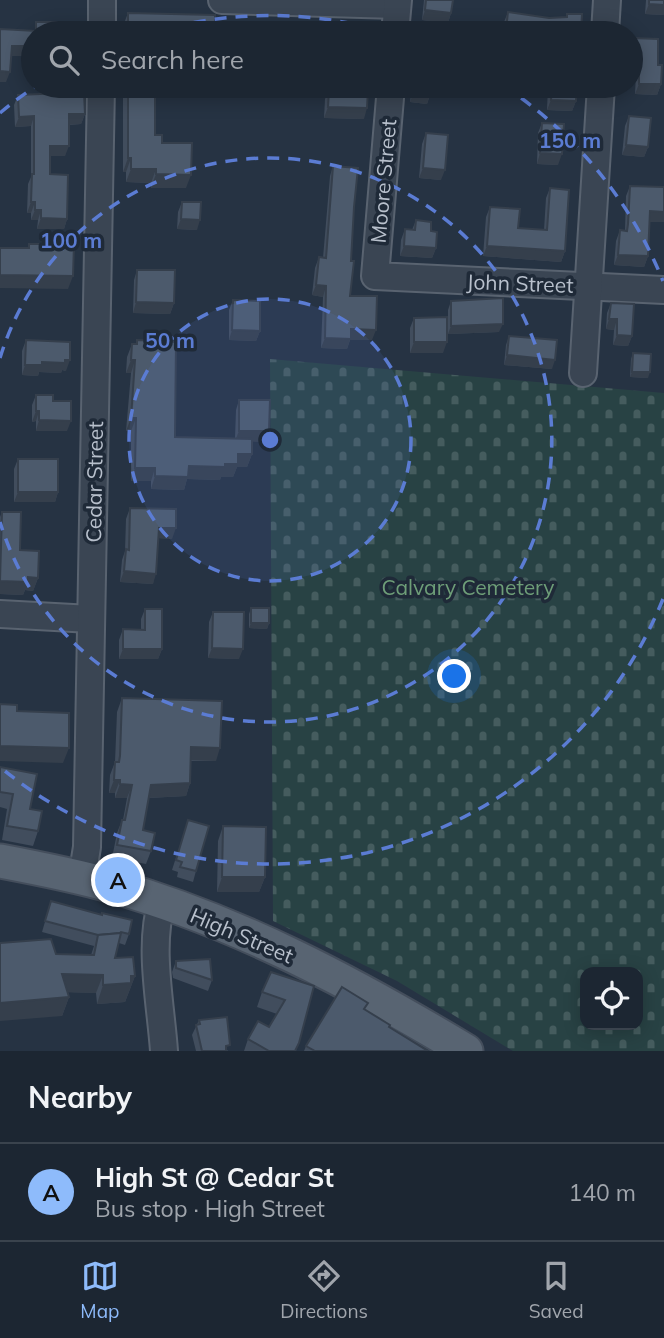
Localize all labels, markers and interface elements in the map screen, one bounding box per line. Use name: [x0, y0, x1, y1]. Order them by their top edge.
search box: [21, 21, 643, 98]
icon: search: [45, 41, 83, 79]
text: Search here: [101, 43, 244, 76]
street label: Moore Street: [365, 118, 401, 244]
text: 150 m: [539, 127, 601, 153]
text: 100 m: [40, 227, 102, 253]
street label: John Street: [466, 268, 574, 298]
text: 50 m: [145, 327, 195, 353]
street label: Cedar Street: [80, 421, 108, 543]
centre of rings: [258, 428, 282, 452]
park label: Calvary Cemetery: [381, 574, 555, 600]
your location: [437, 659, 471, 693]
pin: A: [95, 854, 141, 906]
street label: High Street: [186, 902, 298, 968]
map controls: [580, 967, 643, 1030]
button: locate: [580, 967, 643, 1030]
text: Nearby: [28, 1078, 132, 1116]
text: High St @ Cedar St: [95, 1161, 334, 1194]
text: A: [42, 1178, 60, 1207]
text: 140 m: [568, 1178, 636, 1207]
text: Bus stop · High Street: [95, 1194, 325, 1223]
tab: Map: [80, 1257, 119, 1323]
tab: Directions: [280, 1257, 368, 1323]
tab: Saved: [529, 1257, 584, 1323]

